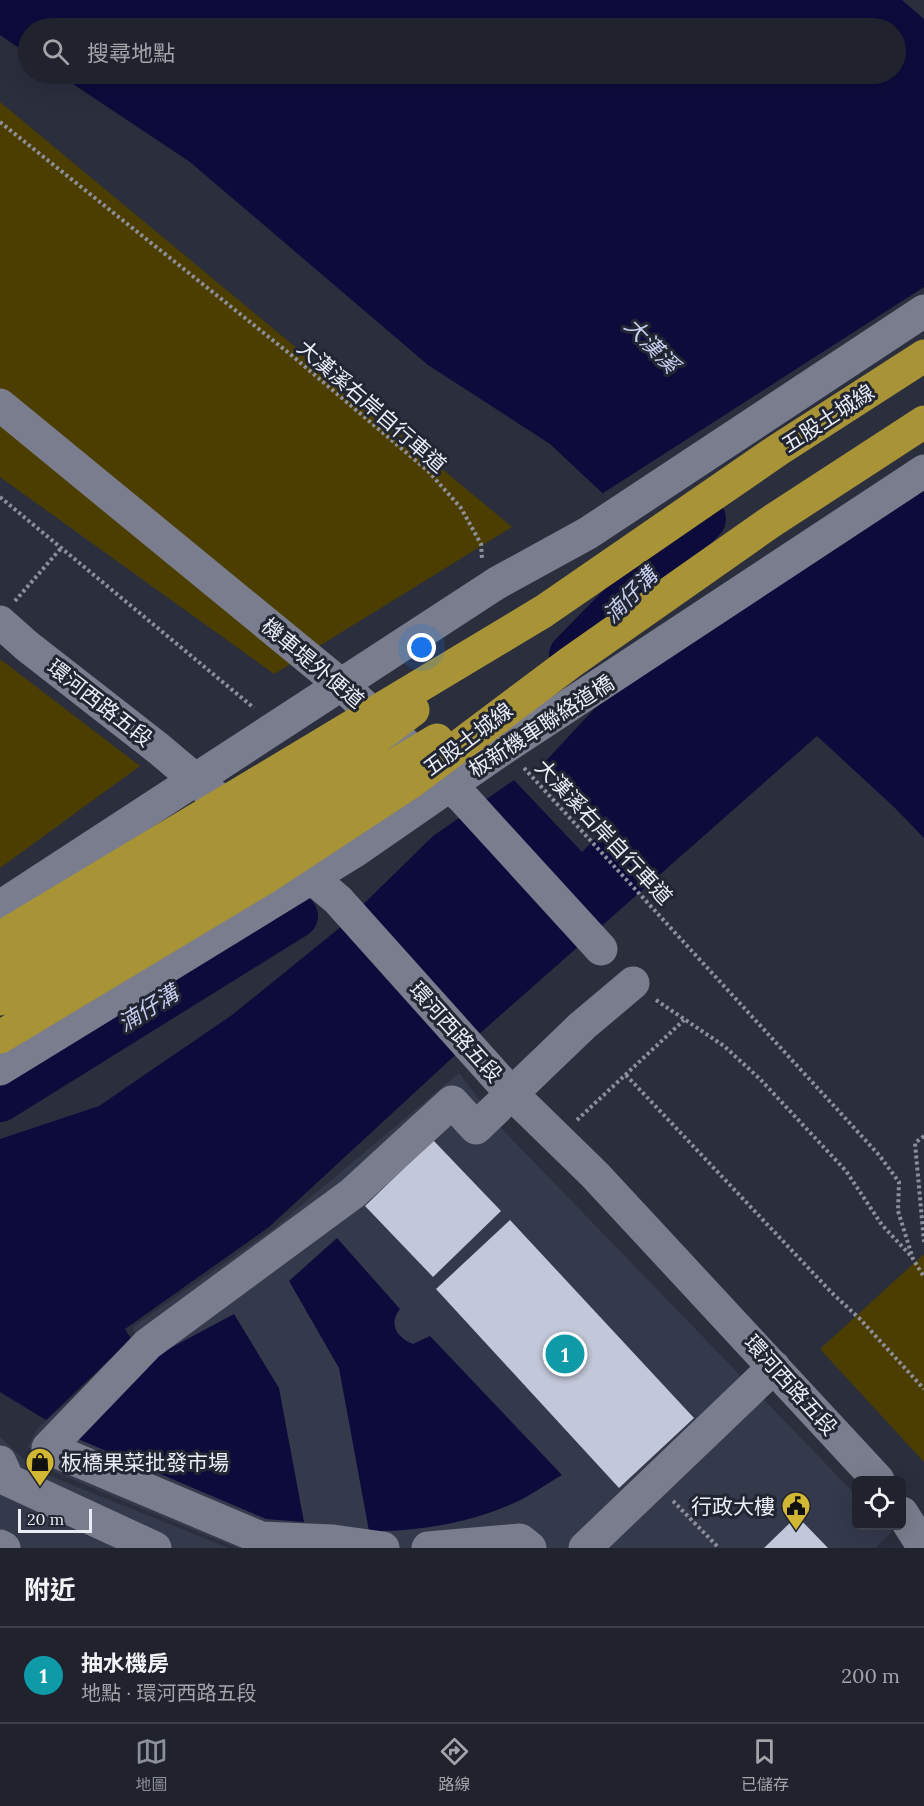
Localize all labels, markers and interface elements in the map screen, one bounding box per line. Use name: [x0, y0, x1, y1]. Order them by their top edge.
search box: [18, 18, 906, 84]
icon: search: [39, 35, 72, 68]
text: 搜尋地點: [87, 39, 175, 67]
water label: 大漢溪: [619, 312, 687, 381]
street label: 大漢溪右岸自行車道: [292, 334, 452, 478]
street label: 五股土城線: [777, 378, 879, 458]
water label: 湳仔溝: [597, 559, 665, 628]
street label: 機車堤外便道: [256, 612, 370, 714]
your location: [407, 633, 436, 662]
street label: 環河西路五段: [42, 654, 158, 752]
street label: 板新機車聯絡道橋: [463, 669, 619, 783]
street label: 五股土城線: [418, 697, 518, 781]
street label: 大漢溪右岸自行車道: [530, 754, 678, 910]
street label: 環河西路五段: [404, 976, 508, 1088]
water label: 湳仔溝: [113, 977, 186, 1037]
street label: 環河西路五段: [739, 1329, 843, 1441]
pin: 1: [546, 1332, 584, 1376]
shop icon: 板橋果菜批發市場: [24, 1446, 56, 1488]
place label: 板橋果菜批發市場: [61, 1449, 229, 1476]
map controls: [852, 1476, 906, 1530]
button: locate: [852, 1476, 906, 1530]
public building icon: 行政大樓: [780, 1490, 812, 1532]
place label: 行政大樓: [691, 1493, 775, 1520]
scale bar: [18, 1506, 92, 1534]
text: 20 m: [27, 1509, 64, 1529]
text: 附近: [24, 1573, 76, 1606]
text: 抽水機房: [81, 1649, 169, 1677]
text: 1: [39, 1663, 48, 1688]
text: 200 m: [841, 1663, 900, 1688]
text: 地點 · 環河西路五段: [81, 1680, 257, 1705]
tab: 地圖: [135, 1735, 168, 1795]
tab: 路線: [438, 1735, 471, 1795]
tab: 已儲存: [741, 1735, 789, 1795]

